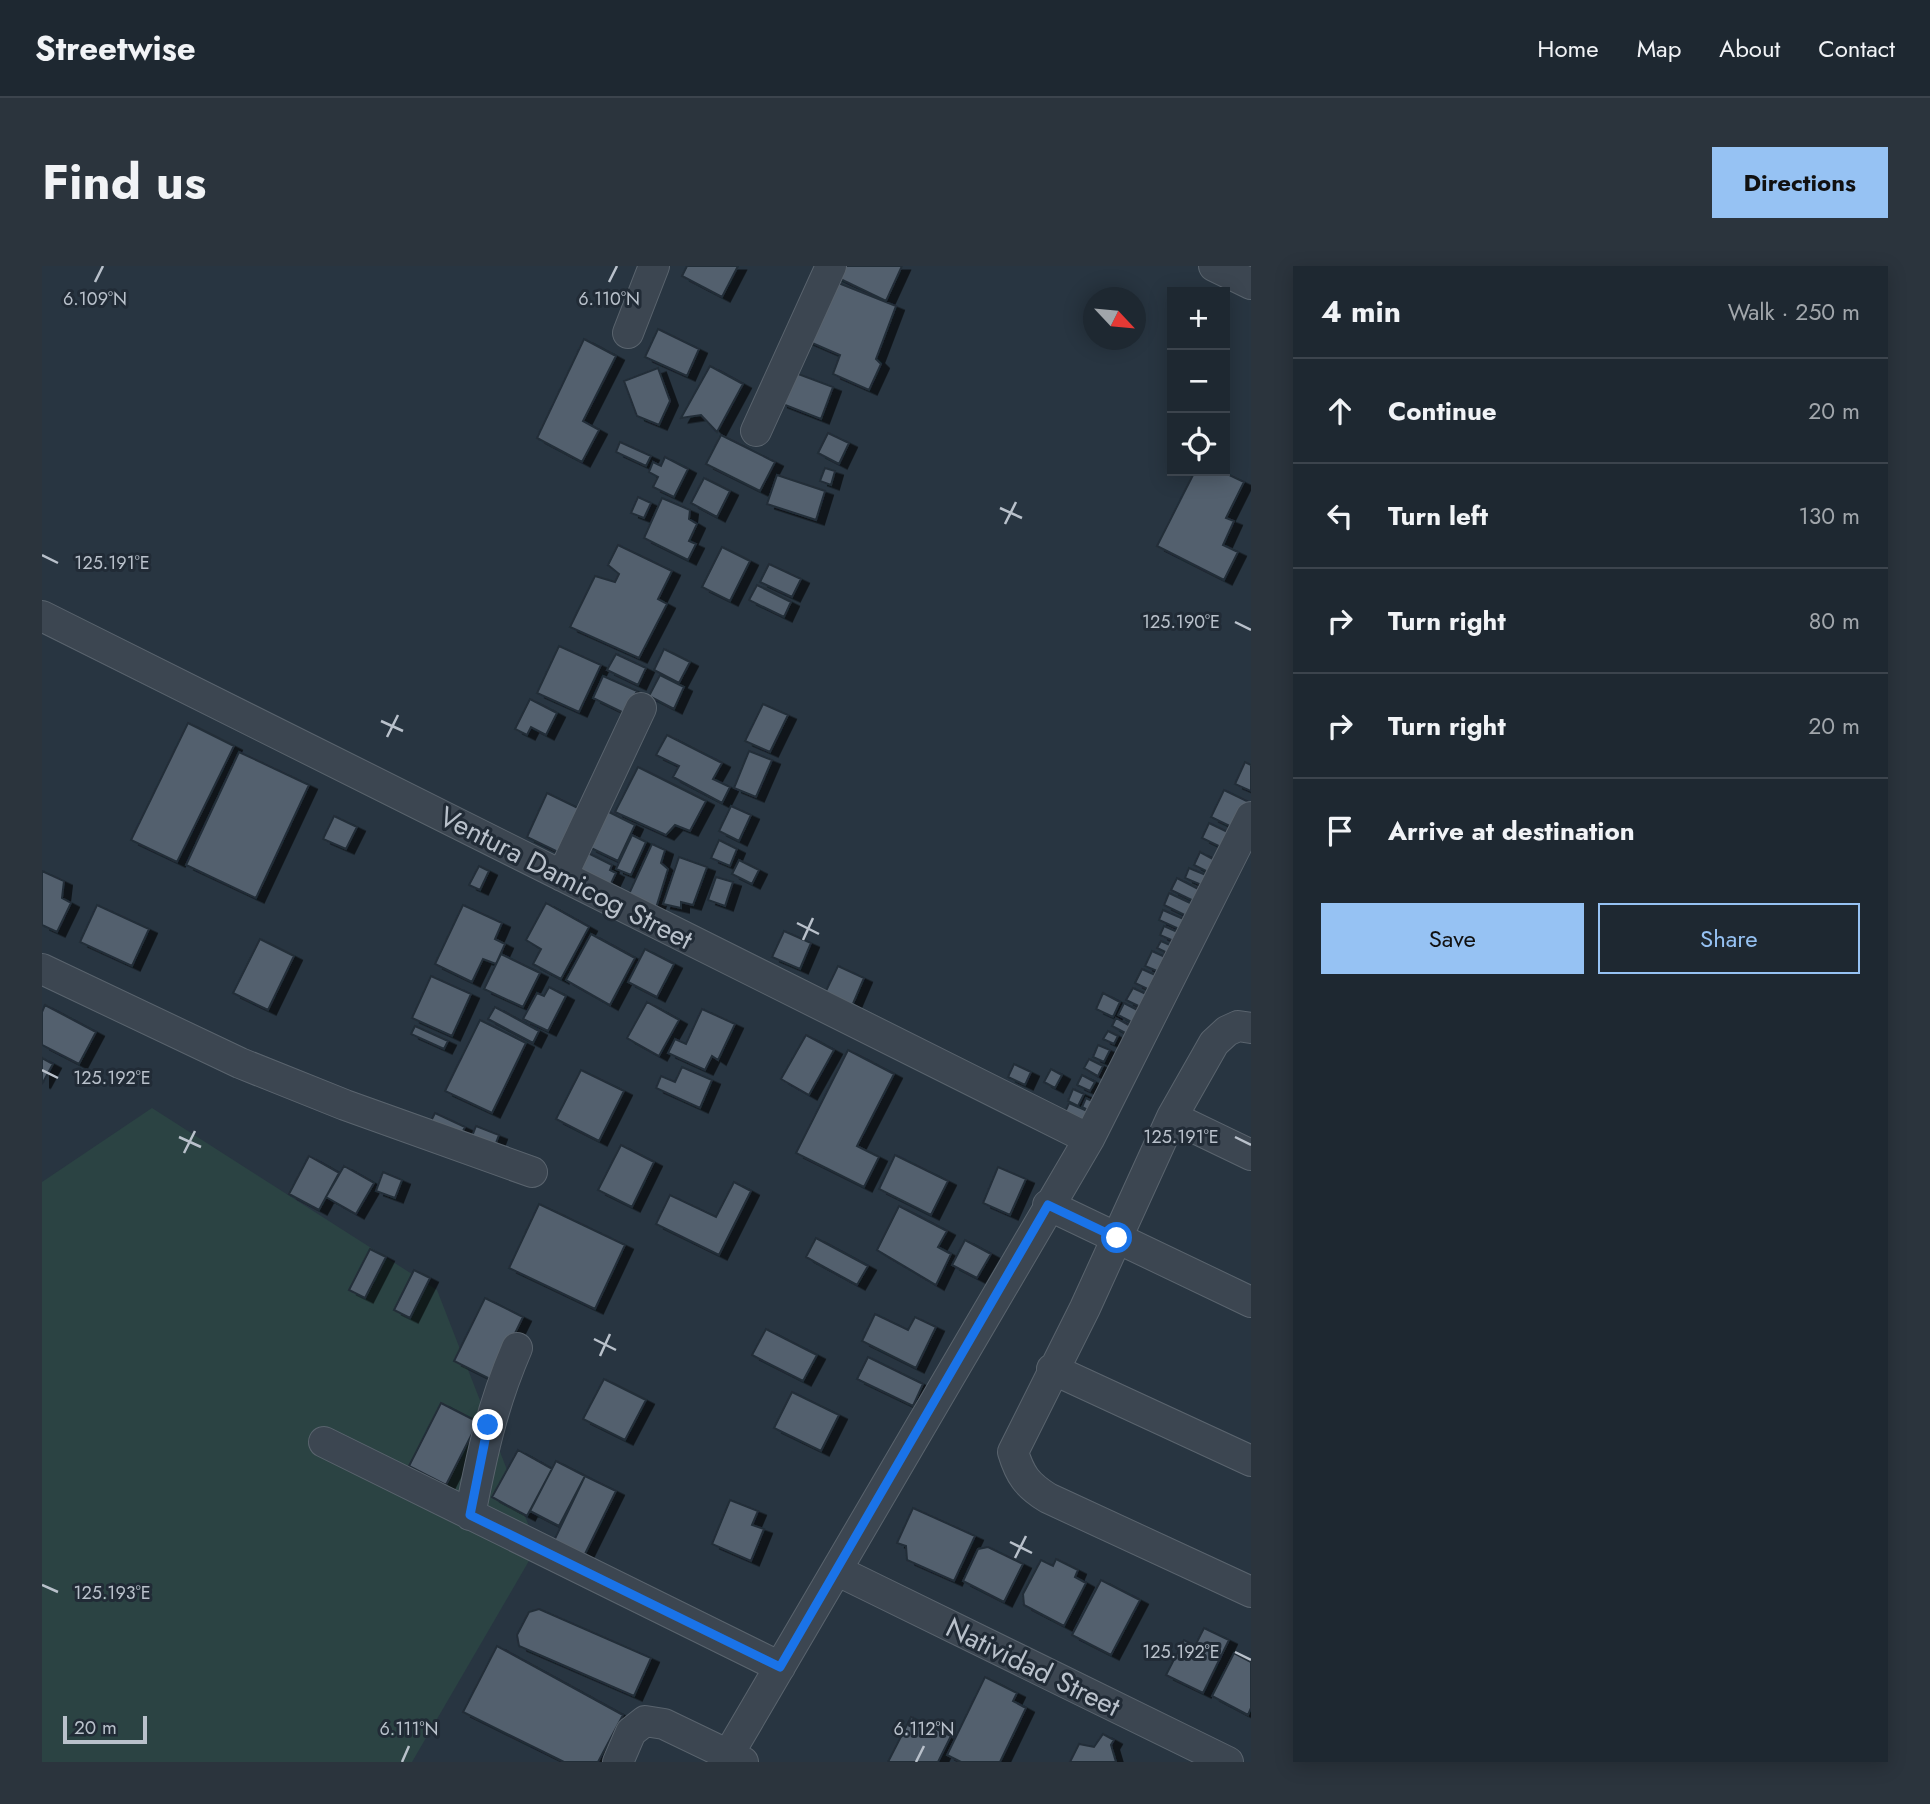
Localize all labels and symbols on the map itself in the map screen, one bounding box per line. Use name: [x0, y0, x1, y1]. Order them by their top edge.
text: 6.109°N: [63, 286, 127, 312]
text: 6.110°N: [578, 286, 640, 312]
north arrow: [1083, 287, 1146, 350]
text: 125.191°E: [74, 550, 150, 576]
text: 125.190°E: [1142, 609, 1220, 635]
street label: Ventura Damicog Street: [432, 796, 700, 960]
text: 125.192°E: [73, 1065, 151, 1091]
text: 125.191°E: [1143, 1124, 1219, 1150]
route start: [1101, 1222, 1132, 1253]
route end: [472, 1409, 503, 1440]
text: 125.193°E: [73, 1580, 151, 1606]
street label: Natividad Street: [939, 1607, 1127, 1727]
text: 125.192°E: [1142, 1639, 1220, 1665]
scale bar: [63, 1713, 147, 1745]
text: 6.111°N: [379, 1716, 439, 1742]
text: 6.112°N: [893, 1716, 955, 1742]

